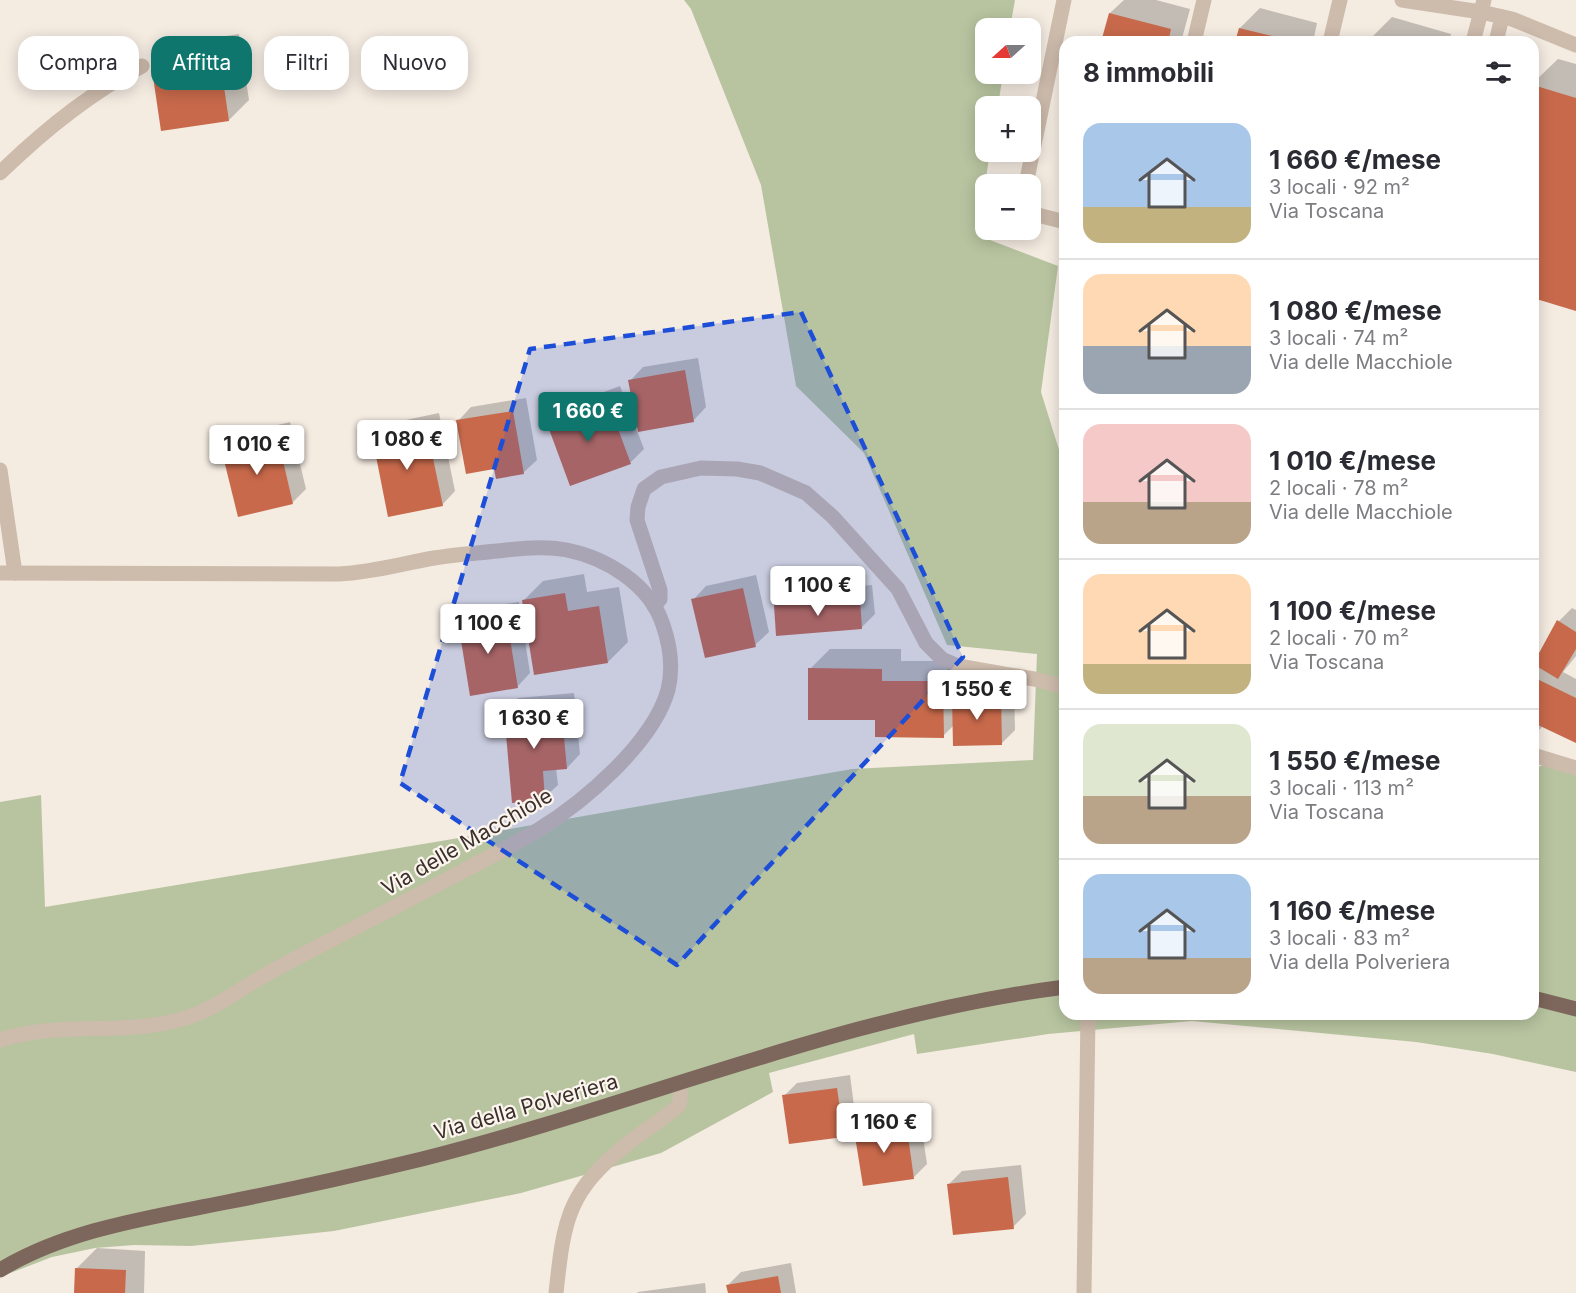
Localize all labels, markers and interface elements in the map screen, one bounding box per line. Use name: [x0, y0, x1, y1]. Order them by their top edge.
north arrow: [975, 18, 1041, 84]
map controls: [975, 18, 1041, 240]
chip: Compra: [18, 36, 139, 90]
chip: Affitta: [151, 36, 252, 90]
chip: Filtri: [264, 36, 349, 90]
chip: Nuovo: [361, 36, 468, 90]
icon: filters: [1482, 56, 1515, 89]
text: 8 immobili: [1083, 57, 1214, 88]
button: +: [975, 96, 1041, 162]
text: 1 660 €/mese: [1269, 144, 1441, 175]
icon: home: [1131, 147, 1203, 219]
button: −: [975, 174, 1041, 240]
text: 3 locali · 92 m²: [1269, 175, 1410, 199]
text: Via Toscana: [1269, 199, 1384, 223]
text: 1 080 €/mese: [1269, 295, 1442, 326]
icon: home: [1131, 298, 1203, 370]
text: 3 locali · 74 m²: [1269, 326, 1408, 350]
text: Via delle Macchiole: [1269, 350, 1453, 374]
pin: 1 660 €: [533, 392, 643, 443]
text: 1 660 €: [552, 399, 624, 423]
pin: 1 080 €: [352, 420, 462, 471]
pin: 1 010 €: [202, 425, 312, 476]
text: 1 080 €: [371, 427, 443, 451]
text: 1 010 €: [223, 432, 291, 456]
text: 1 010 €/mese: [1269, 445, 1436, 476]
icon: home: [1131, 448, 1203, 520]
text: 2 locali · 78 m²: [1269, 476, 1409, 500]
text: Via delle Macchiole: [1269, 500, 1453, 524]
pin: 1 100 €: [763, 566, 873, 617]
text: 1 100 €: [784, 573, 852, 597]
text: 1 100 €/mese: [1269, 595, 1436, 626]
icon: home: [1131, 598, 1203, 670]
pin: 1 100 €: [433, 604, 543, 655]
text: 1 100 €: [454, 611, 522, 635]
text: 2 locali · 70 m²: [1269, 626, 1409, 650]
text: Via Toscana: [1269, 650, 1384, 674]
pin: 1 550 €: [922, 670, 1032, 721]
text: 1 550 €: [942, 677, 1012, 701]
pin: 1 630 €: [479, 699, 589, 750]
text: 1 630 €: [498, 706, 570, 730]
text: 1 550 €/mese: [1269, 745, 1440, 776]
icon: home: [1131, 748, 1203, 820]
text: 3 locali · 113 m²: [1269, 776, 1414, 800]
street label: Via delle Macchiole: [377, 783, 557, 901]
text: Via Toscana: [1269, 800, 1384, 824]
text: 1 160 €/mese: [1269, 895, 1435, 926]
icon: home: [1131, 898, 1203, 970]
text: 3 locali · 83 m²: [1269, 926, 1410, 950]
text: Via della Polveriera: [1269, 950, 1450, 974]
street label: Via della Polveriera: [431, 1068, 621, 1145]
pin: 1 160 €: [829, 1103, 939, 1154]
text: 1 160 €: [851, 1110, 917, 1134]

